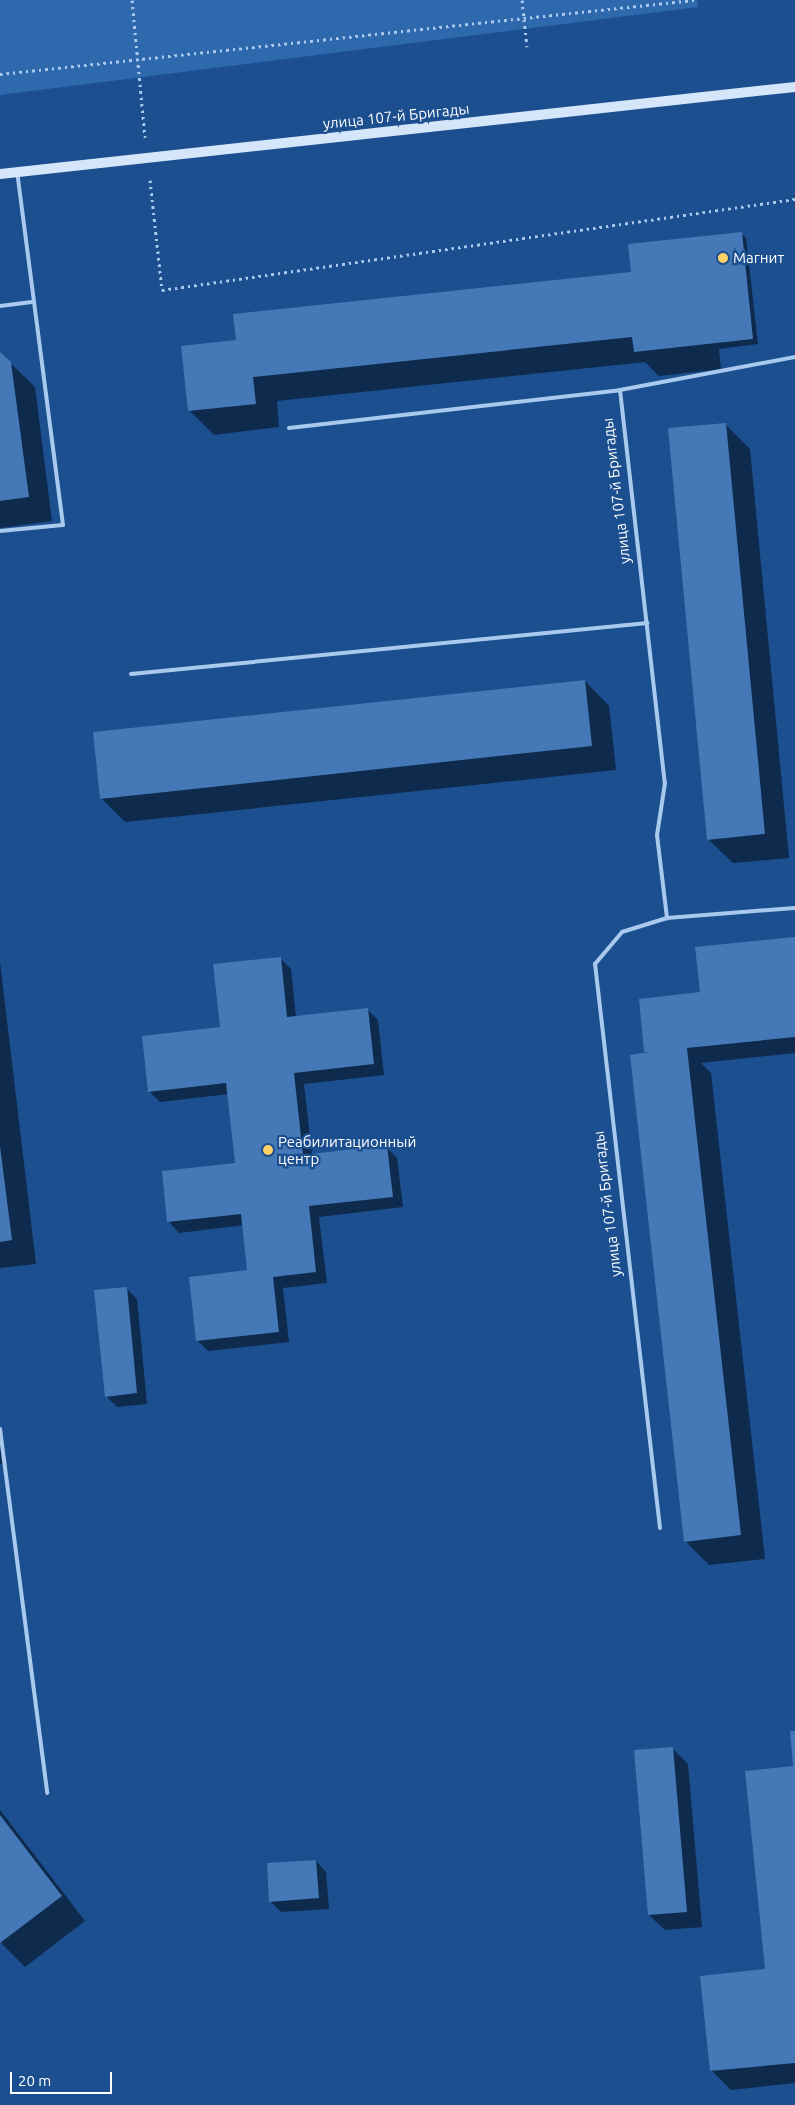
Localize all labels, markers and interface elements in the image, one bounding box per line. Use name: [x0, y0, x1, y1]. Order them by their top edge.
street label: улица 107-й Бригады: [322, 99, 470, 133]
place label: Магнит: [733, 249, 784, 267]
marker: Магнит: [717, 252, 729, 264]
street label: улица 107-й Бригады: [598, 417, 634, 565]
street label: улица 107-й Бригады: [589, 1130, 625, 1278]
place label: Реабилитационный центр: [278, 1132, 416, 1167]
marker: Реабилитационный центр: [262, 1144, 274, 1156]
scale bar: [12, 2062, 115, 2094]
text: 20 m: [18, 2072, 51, 2089]

